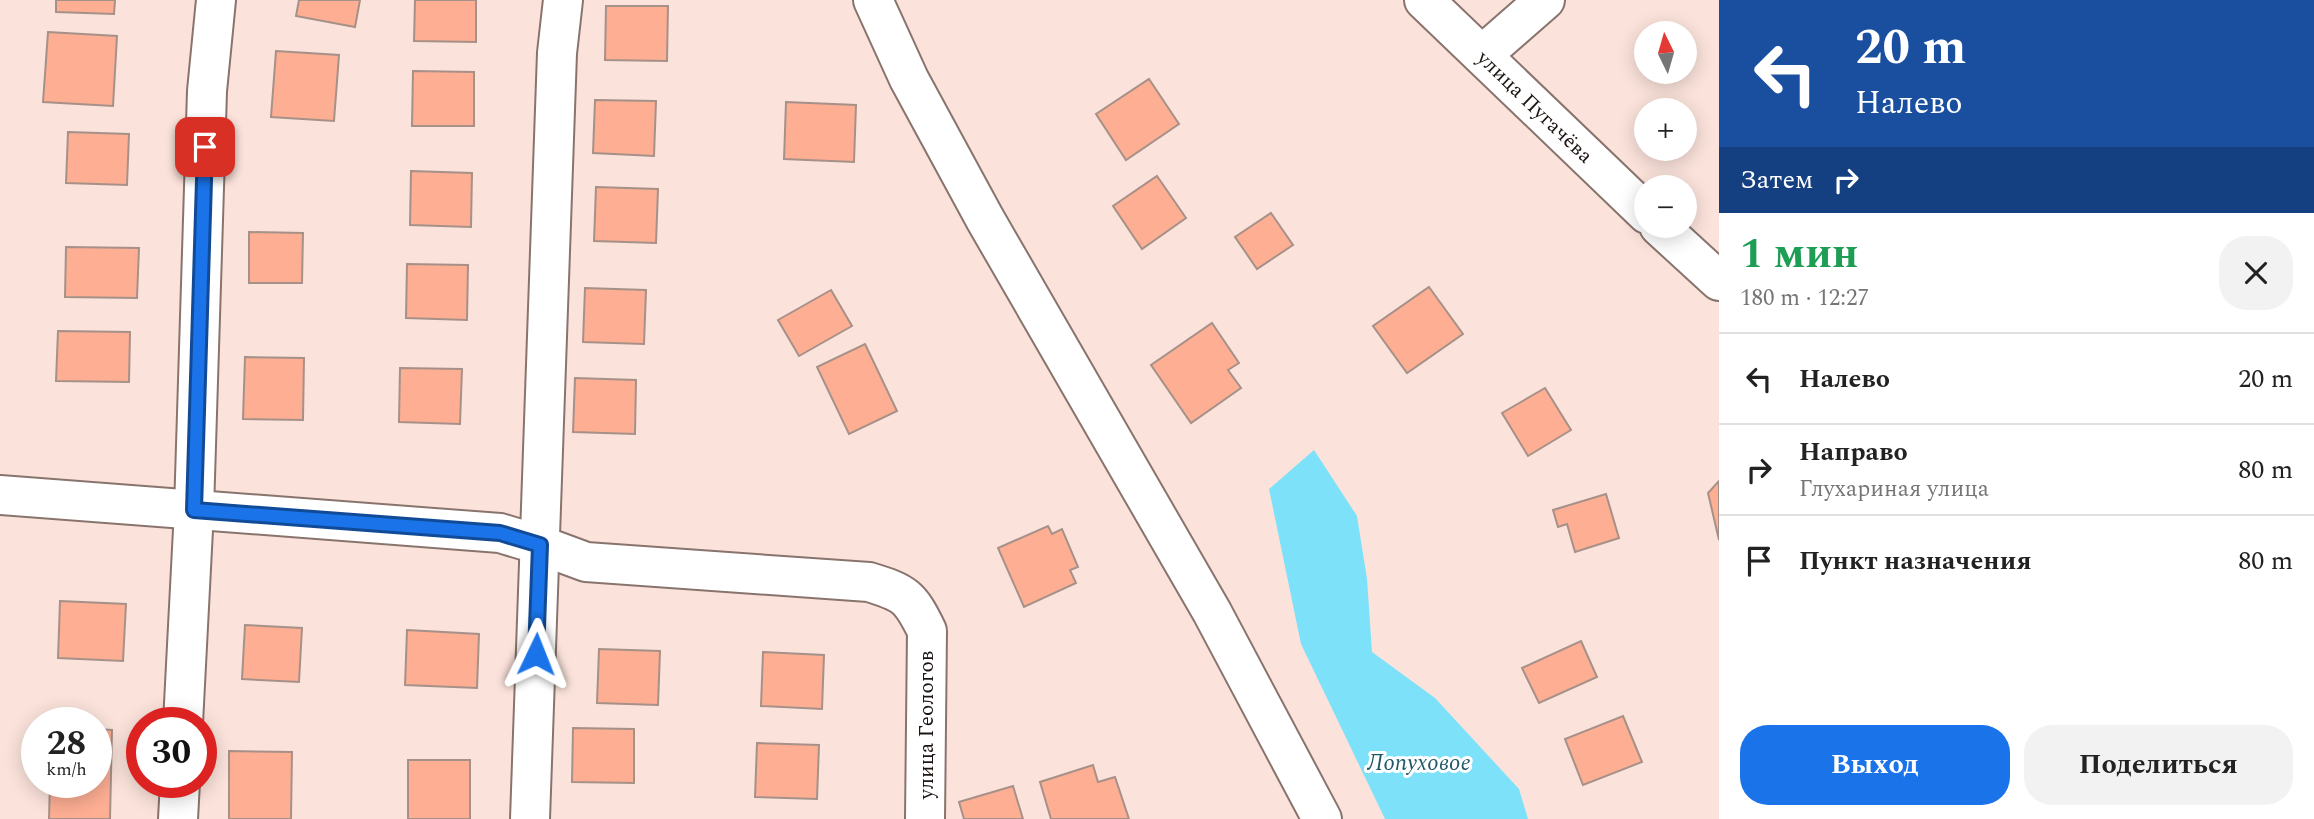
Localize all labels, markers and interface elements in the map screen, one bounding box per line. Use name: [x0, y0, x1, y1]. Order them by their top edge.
text: 20 m: [1855, 11, 1966, 86]
north arrow: [1634, 21, 1698, 84]
map controls: [1634, 21, 1697, 238]
icon: left: [1740, 28, 1831, 119]
street label: улица Пугачёва: [1468, 43, 1601, 172]
text: Налево: [1855, 79, 1963, 128]
button: +: [1634, 98, 1697, 161]
pin: [175, 117, 235, 177]
icon: arrive: [186, 128, 224, 166]
text: Затем: [1740, 160, 1813, 200]
icon: right: [1827, 161, 1865, 199]
button: −: [1634, 175, 1697, 238]
text: 1 мин: [1740, 223, 1858, 286]
button: close: [2219, 236, 2293, 310]
text: 180 m · 12:27: [1740, 281, 1869, 316]
text: Налево: [1799, 359, 1890, 399]
text: 20 m: [2238, 359, 2293, 399]
icon: left: [1740, 360, 1778, 398]
text: Направо: [1799, 432, 1908, 472]
text: 80 m: [2238, 450, 2293, 490]
icon: right: [1740, 451, 1778, 489]
text: Глухариная улица: [1799, 472, 1989, 507]
text: Пункт назначения: [1799, 541, 2032, 581]
text: 80 m: [2238, 541, 2293, 581]
icon: arrive: [1740, 542, 1778, 580]
position arrow: [499, 617, 573, 691]
street label: улица Геологов: [911, 651, 943, 800]
speed limit sign: 30: [126, 707, 217, 798]
text: 28: [47, 717, 86, 770]
button: Выход: [1740, 725, 2010, 805]
button: Поделиться: [2024, 725, 2293, 805]
water label: Лопуховое: [1366, 746, 1471, 781]
text: km/h: [46, 756, 87, 783]

